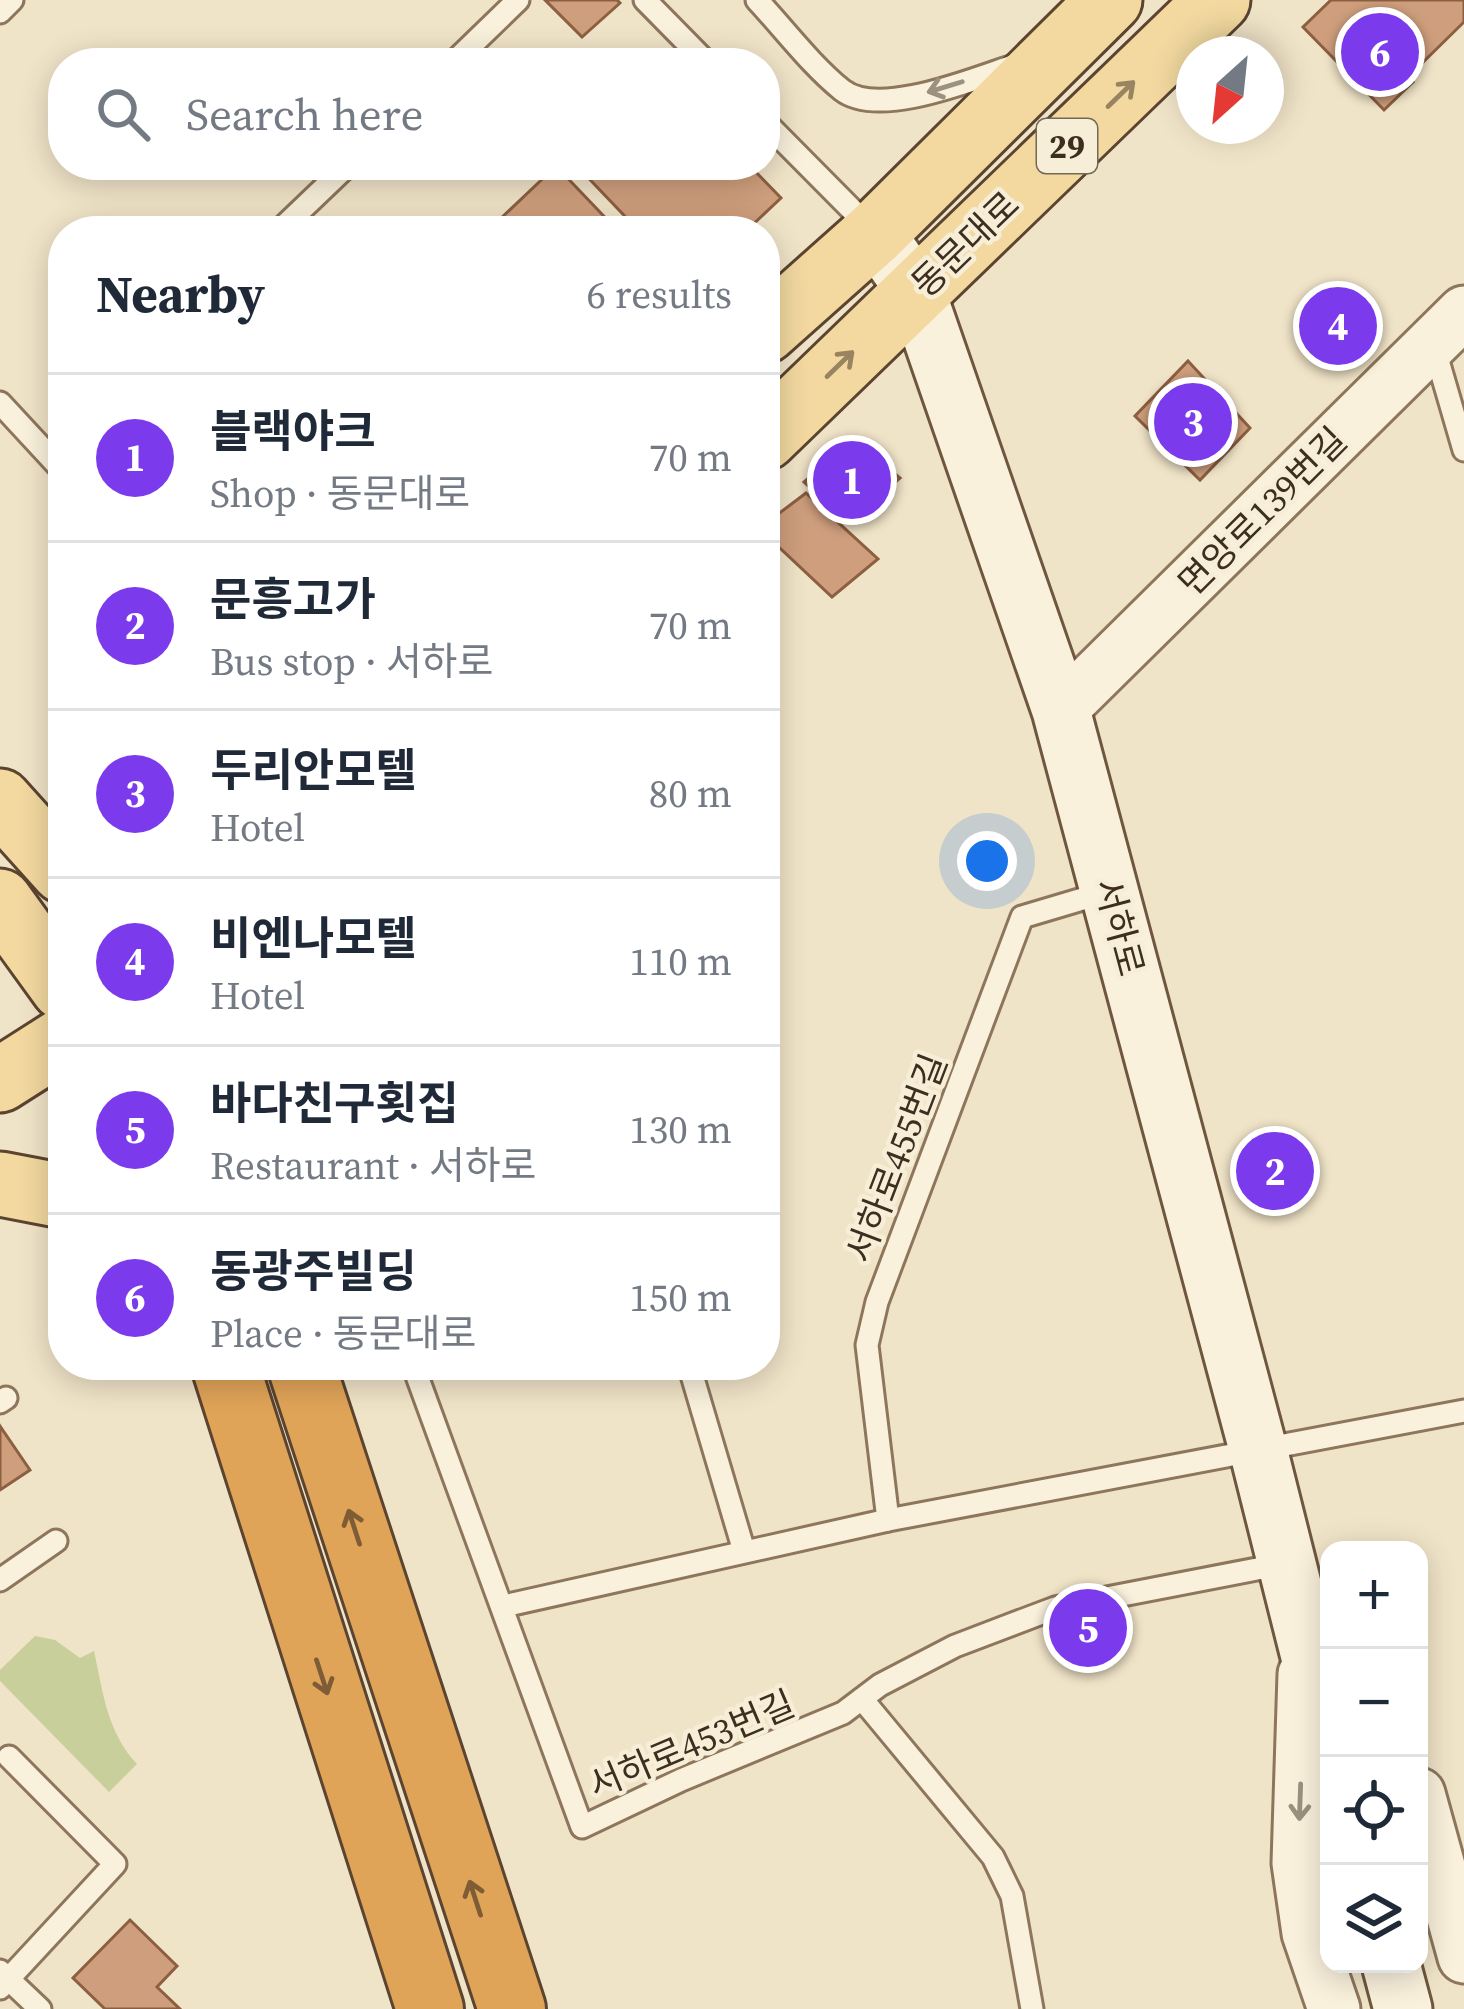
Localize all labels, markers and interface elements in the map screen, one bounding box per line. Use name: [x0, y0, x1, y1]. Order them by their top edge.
pin: 6: [1341, 7, 1419, 97]
north arrow: [1176, 36, 1284, 144]
search box: [48, 48, 780, 180]
one-way arrow: [927, 78, 965, 100]
one-way arrow: [1106, 80, 1135, 108]
icon: search: [90, 81, 156, 147]
text: Search here: [186, 83, 423, 145]
road number: 29: [1037, 119, 1097, 173]
street label: 동문대로: [901, 181, 1030, 308]
text: Nearby: [96, 259, 265, 329]
text: 6 results: [587, 268, 732, 321]
pin: 4: [1299, 281, 1377, 371]
one-way arrow: [825, 351, 854, 379]
pin: 3: [1154, 377, 1232, 467]
text: 블랙야크: [210, 400, 376, 462]
street label: 면앙로139번길: [1169, 418, 1355, 604]
text: 1: [124, 431, 146, 484]
text: 70 m: [649, 431, 732, 484]
pin: 1: [813, 435, 891, 525]
text: Shop · 동문대로: [210, 467, 470, 520]
text: 문흥고가: [210, 568, 376, 630]
text: 2: [124, 599, 146, 652]
text: 70 m: [649, 599, 732, 652]
text: Bus stop · 서하로: [210, 635, 493, 688]
text: 두리안모텔: [210, 739, 417, 801]
text: 3: [124, 767, 146, 820]
text: 80 m: [649, 767, 732, 820]
text: Hotel: [210, 801, 305, 854]
your location: [957, 831, 1017, 891]
street label: 서하로: [1083, 873, 1156, 981]
text: 비엔나모텔: [210, 907, 417, 969]
text: 4: [124, 935, 146, 988]
text: 110 m: [629, 935, 732, 988]
text: Hotel: [210, 969, 305, 1022]
street label: 서하로455번길: [834, 1047, 959, 1269]
text: 바다친구횟집: [210, 1072, 458, 1134]
text: 5: [124, 1103, 146, 1156]
text: 130 m: [629, 1103, 732, 1156]
pin: 2: [1236, 1126, 1314, 1216]
text: Restaurant · 서하로: [210, 1139, 536, 1192]
text: 동광주빌딩: [210, 1240, 417, 1302]
text: 6: [124, 1271, 146, 1324]
text: 150 m: [629, 1271, 732, 1324]
text: Place · 동문대로: [210, 1307, 476, 1360]
one-way arrow: [341, 1509, 363, 1547]
map controls: [1320, 1541, 1428, 1973]
button: +: [1320, 1541, 1428, 1649]
pin: 5: [1049, 1583, 1127, 1673]
button: −: [1320, 1649, 1428, 1757]
one-way arrow: [313, 1657, 335, 1695]
street label: 서하로453번길: [581, 1679, 802, 1810]
button: locate: [1320, 1757, 1428, 1865]
one-way arrow: [1288, 1782, 1311, 1821]
button: layers: [1320, 1865, 1428, 1973]
one-way arrow: [463, 1880, 485, 1918]

